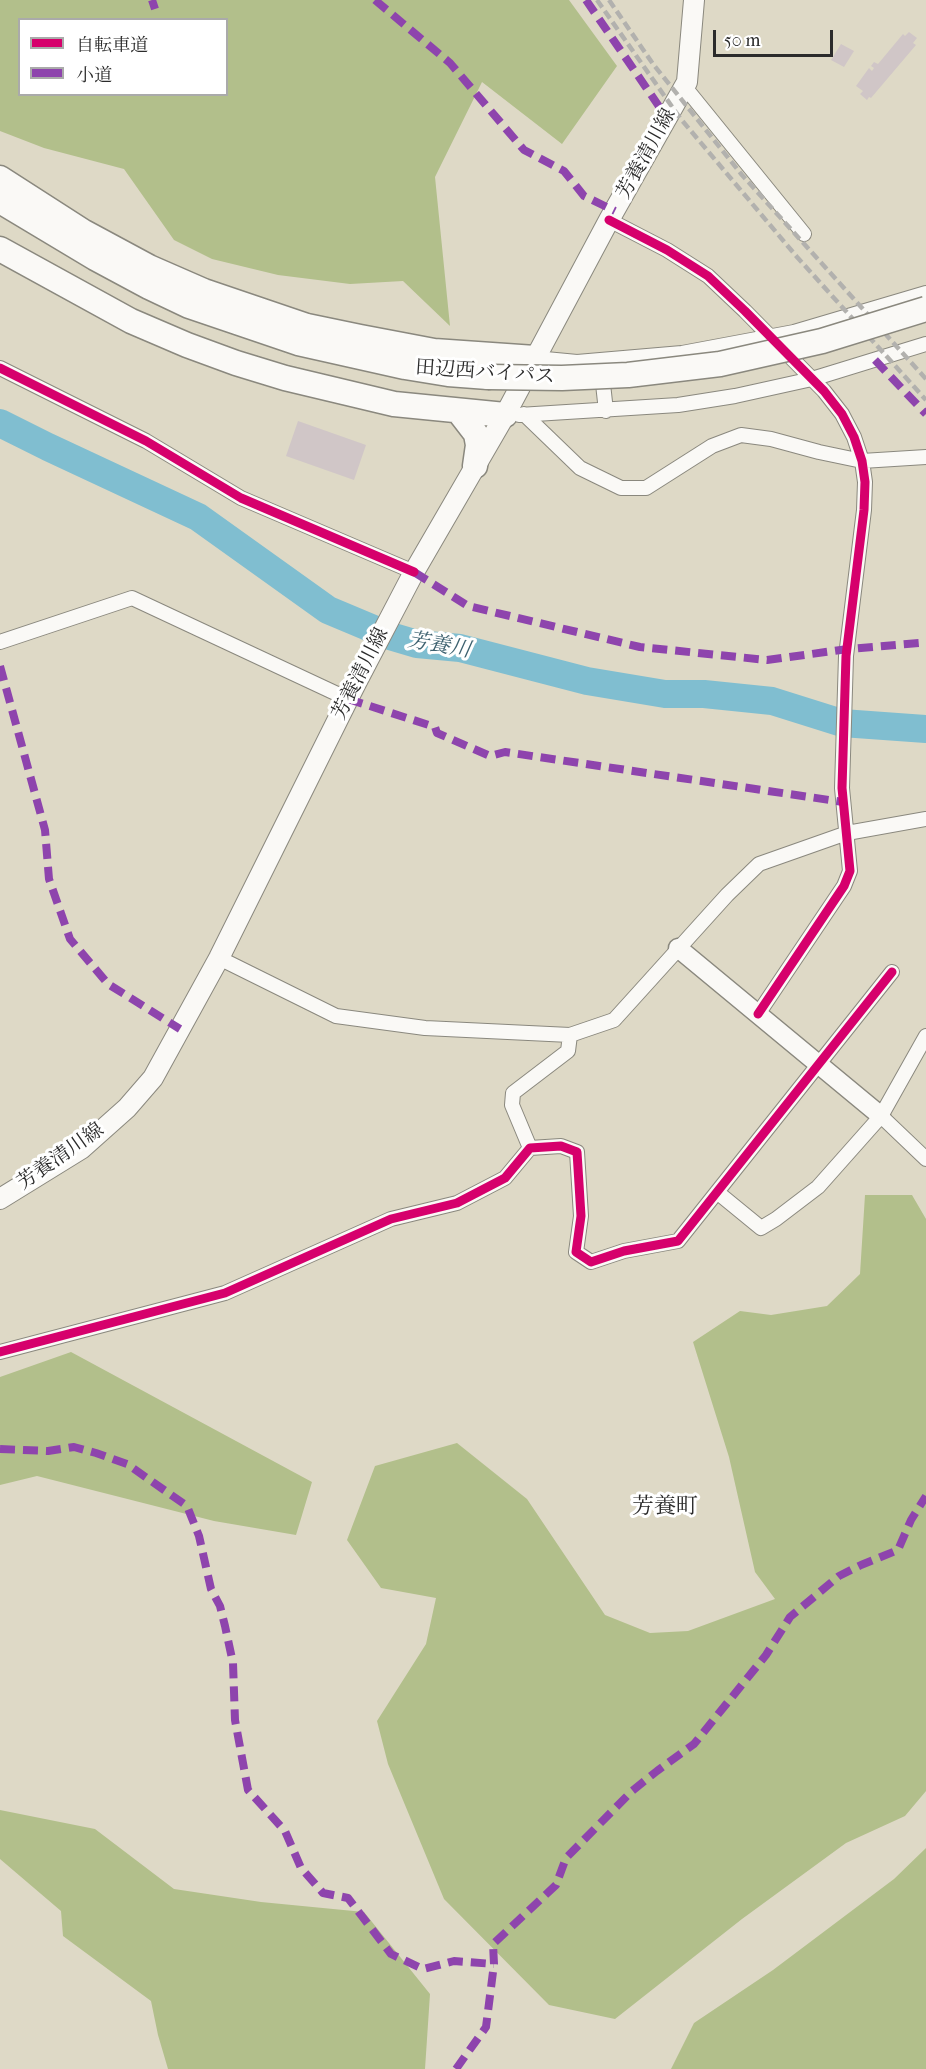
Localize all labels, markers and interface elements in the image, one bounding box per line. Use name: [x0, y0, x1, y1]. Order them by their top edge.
legend: [18, 18, 228, 96]
scale bar: [716, 18, 836, 56]
text: 50 m: [724, 30, 760, 51]
text: 自転車道: [76, 35, 148, 56]
text: 小道: [76, 65, 112, 86]
street label: 芳養清川線: [612, 104, 682, 204]
street label: 田辺西バイパス: [414, 356, 556, 390]
street label: 芳養清川線: [328, 624, 394, 724]
water label: 芳養川: [406, 628, 472, 664]
street label: 芳養清川線: [13, 1118, 109, 1196]
district label: 芳養町: [632, 1495, 698, 1521]

